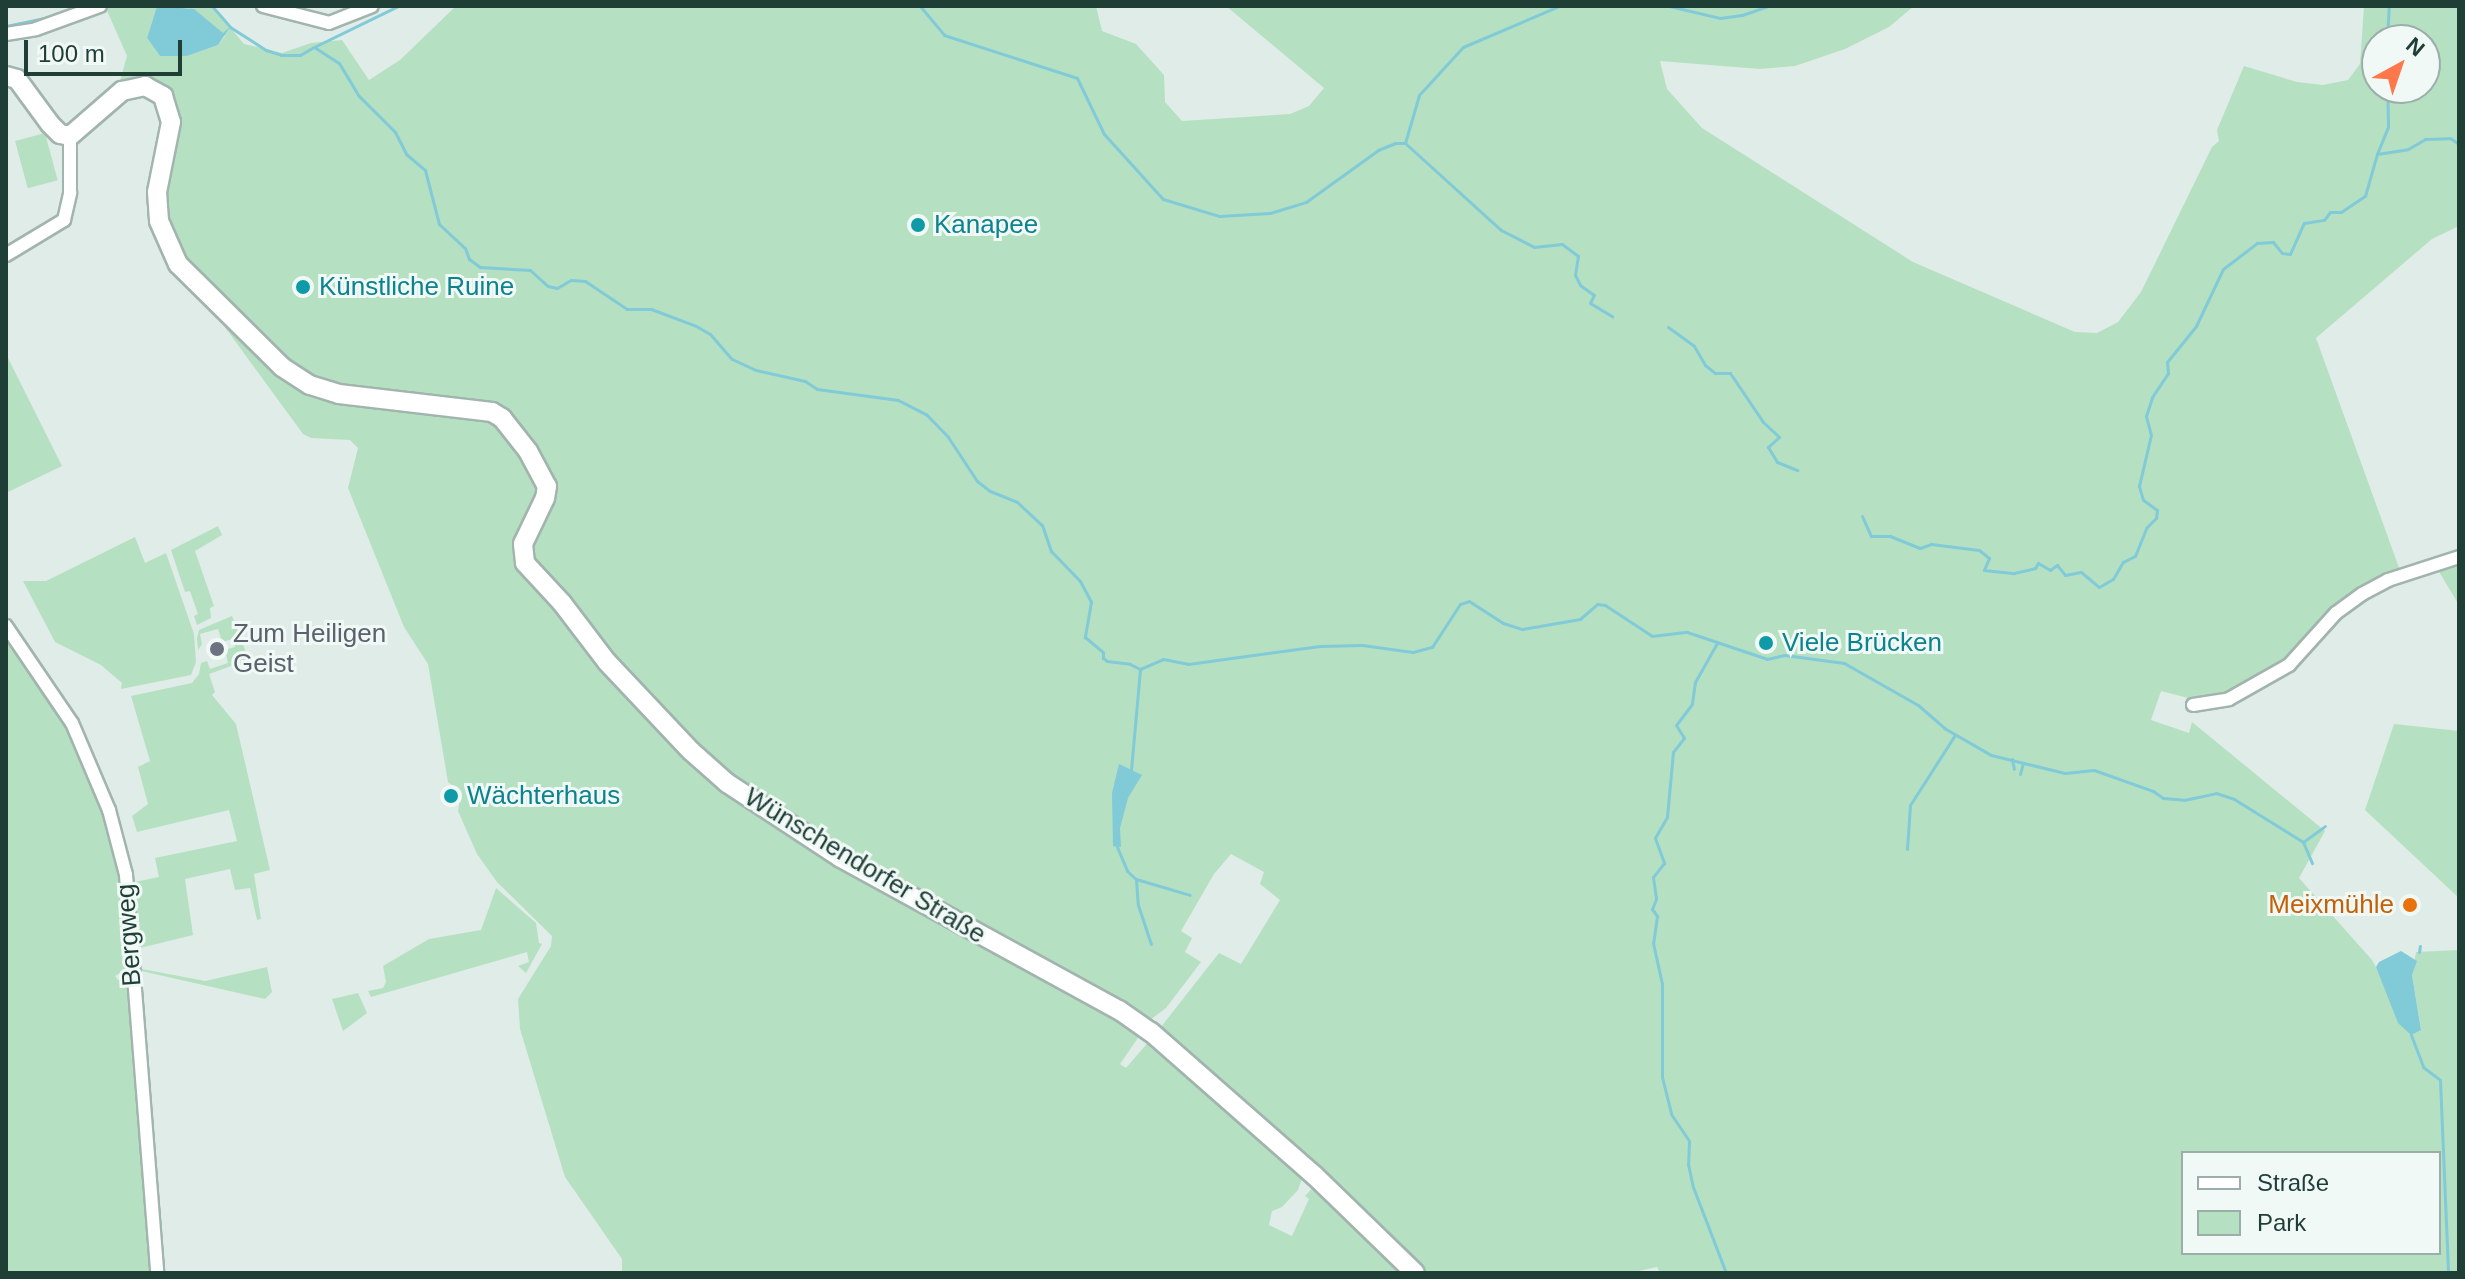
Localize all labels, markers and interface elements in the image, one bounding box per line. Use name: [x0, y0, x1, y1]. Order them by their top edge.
scale bar: [28, 24, 186, 74]
north arrow: [2361, 24, 2441, 104]
text: N: [2401, 32, 2430, 61]
text: 100 m: [38, 40, 105, 67]
place label: Kanapee: [934, 209, 1038, 241]
marker: Kanapee: [909, 216, 927, 234]
place label: Künstliche Ruine: [319, 271, 514, 303]
marker: Künstliche Ruine: [294, 278, 312, 296]
place label: Zum Heiligen Geist: [233, 618, 386, 680]
place label: Viele Brücken: [1782, 627, 1942, 659]
marker: Viele Brücken: [1757, 634, 1775, 652]
marker: Zum Heiligen Geist: [208, 640, 226, 658]
place label: Wächterhaus: [467, 780, 620, 812]
street label: Wünschendorfer Straße: [739, 782, 991, 950]
marker: Wächterhaus: [442, 787, 460, 805]
street label: Bergweg: [110, 883, 148, 987]
place label: Meixmühle: [2268, 889, 2394, 921]
marker: Meixmühle: [2401, 896, 2419, 914]
legend: [2181, 1151, 2441, 1255]
text: Straße: [2257, 1169, 2329, 1196]
text: Park: [2257, 1209, 2306, 1236]

